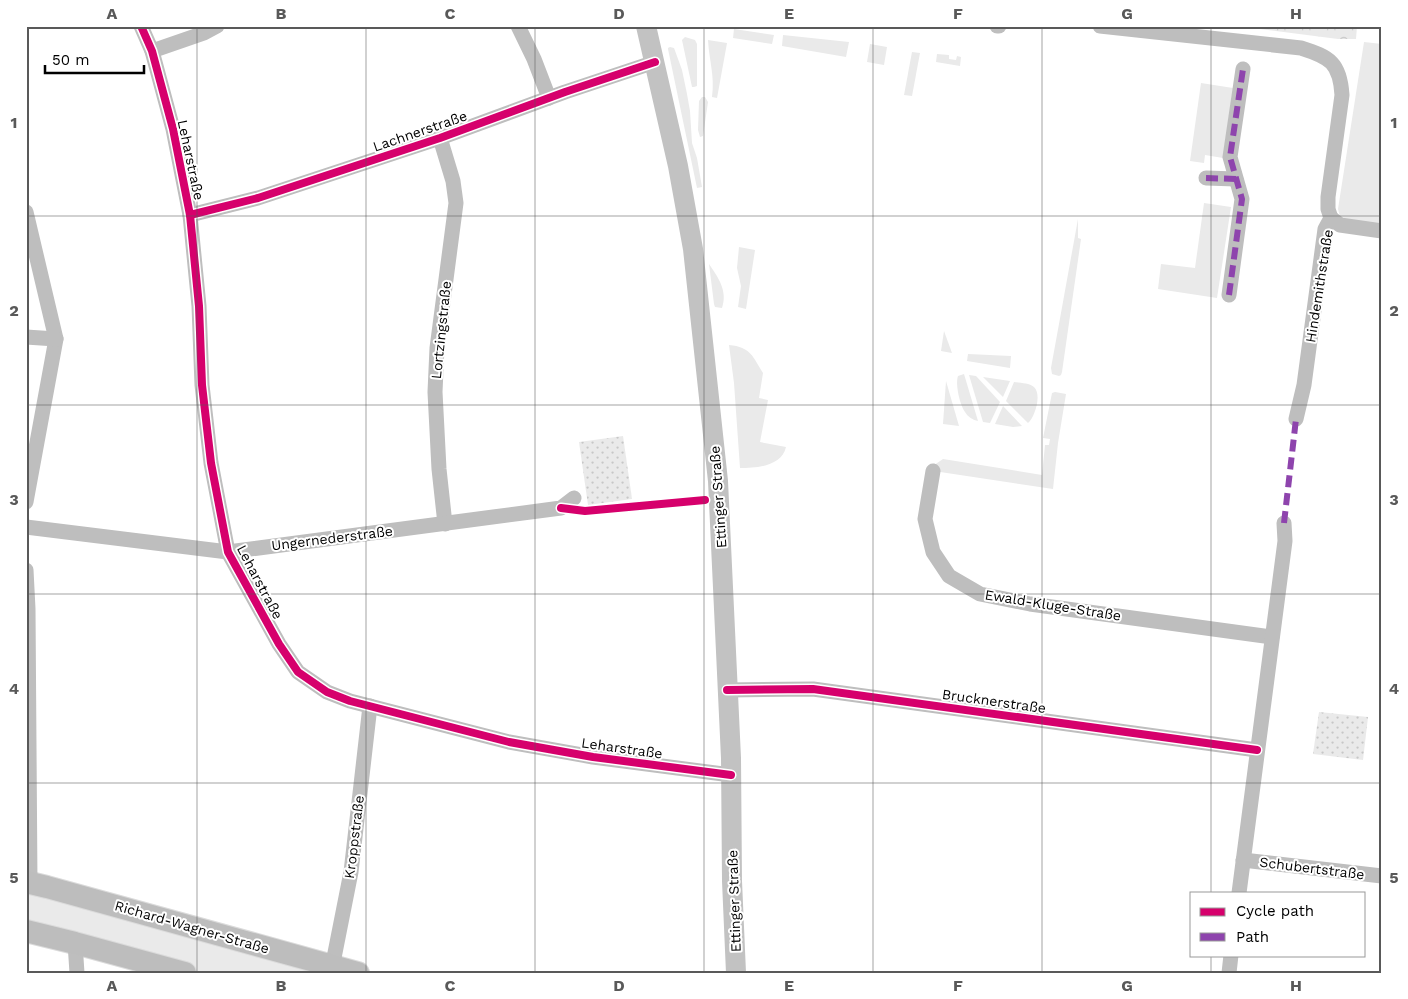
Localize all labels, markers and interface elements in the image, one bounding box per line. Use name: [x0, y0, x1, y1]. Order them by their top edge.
text: A: [107, 4, 118, 23]
text: B: [276, 4, 287, 23]
text: C: [445, 4, 456, 23]
text: D: [613, 4, 625, 23]
text: E: [784, 4, 794, 23]
text: F: [953, 4, 963, 23]
text: G: [1121, 4, 1133, 23]
text: H: [1290, 4, 1302, 23]
scale bar: [45, 42, 144, 74]
text: 50 m: [52, 51, 89, 69]
street label: Lachnerstraße: [371, 107, 469, 155]
text: 1: [11, 113, 17, 132]
text: 1: [1391, 113, 1397, 132]
street label: Leharstraße: [175, 118, 207, 202]
street label: Hindemithstraße: [1302, 228, 1336, 344]
street label: Lortzingstraße: [428, 280, 454, 380]
text: 2: [9, 301, 19, 320]
text: 2: [1389, 301, 1399, 320]
street label: Ettinger Straße: [706, 445, 730, 549]
text: 3: [9, 490, 19, 509]
text: 3: [1389, 490, 1399, 509]
street label: Ungernederstraße: [270, 523, 394, 553]
street label: Leharstraße: [234, 542, 286, 622]
street label: Ewald-Kluge-Straße: [984, 586, 1122, 624]
text: 4: [9, 679, 19, 698]
text: 4: [1389, 679, 1399, 698]
street label: Brucknerstraße: [941, 686, 1047, 716]
street label: Leharstraße: [580, 734, 664, 762]
street label: Kroppstraße: [341, 794, 367, 880]
street label: Ettinger Straße: [724, 849, 744, 953]
street label: Schubertstraße: [1259, 854, 1365, 882]
text: 5: [9, 868, 19, 887]
text: 5: [1389, 868, 1399, 887]
legend: [1190, 892, 1366, 956]
street label: Richard-Wagner-Straße: [113, 897, 271, 957]
text: Cycle path: [1236, 902, 1314, 920]
text: Path: [1236, 928, 1269, 946]
text: A: [107, 976, 118, 995]
text: B: [276, 976, 287, 995]
text: C: [445, 976, 456, 995]
text: D: [613, 976, 625, 995]
text: E: [784, 976, 794, 995]
text: F: [953, 976, 963, 995]
text: G: [1121, 976, 1133, 995]
text: H: [1290, 976, 1302, 995]

